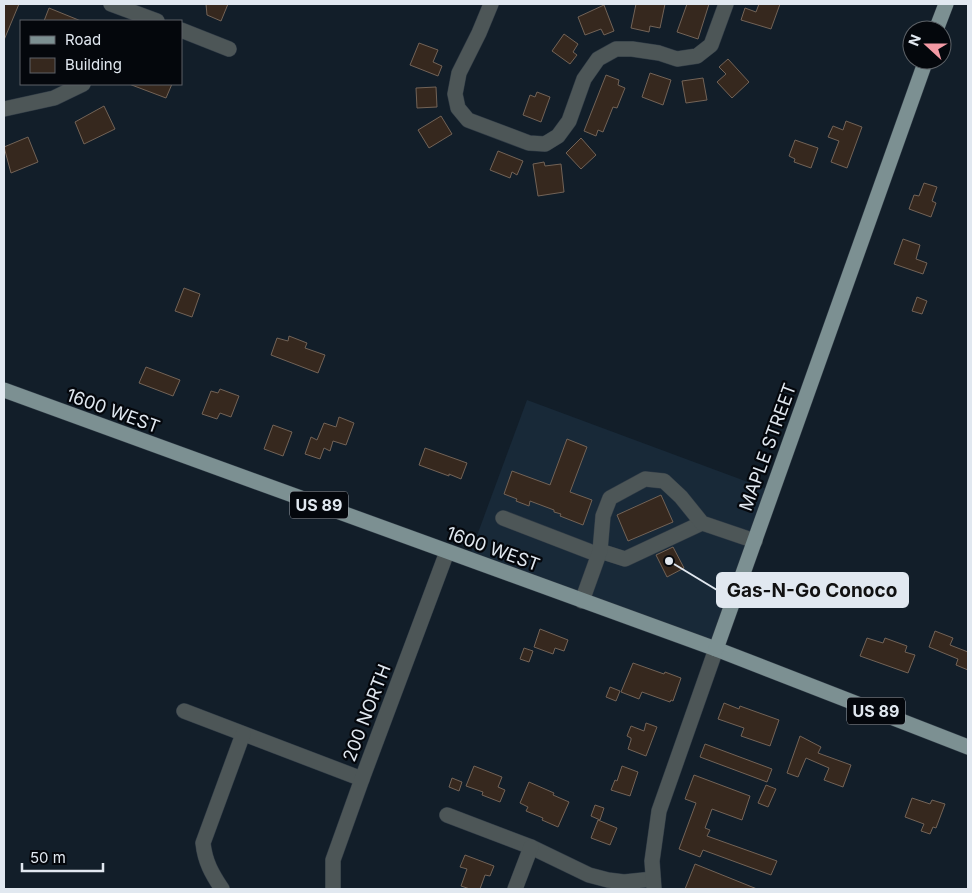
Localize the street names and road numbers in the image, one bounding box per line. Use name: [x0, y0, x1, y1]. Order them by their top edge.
street label: MAPLE STREET: [735, 380, 800, 513]
street label: 1600 WEST: [64, 384, 163, 437]
road number: US 89: [290, 492, 348, 518]
street label: 1600 WEST: [444, 522, 543, 575]
street label: 200 NORTH: [338, 661, 395, 765]
road number: US 89: [847, 698, 905, 724]

